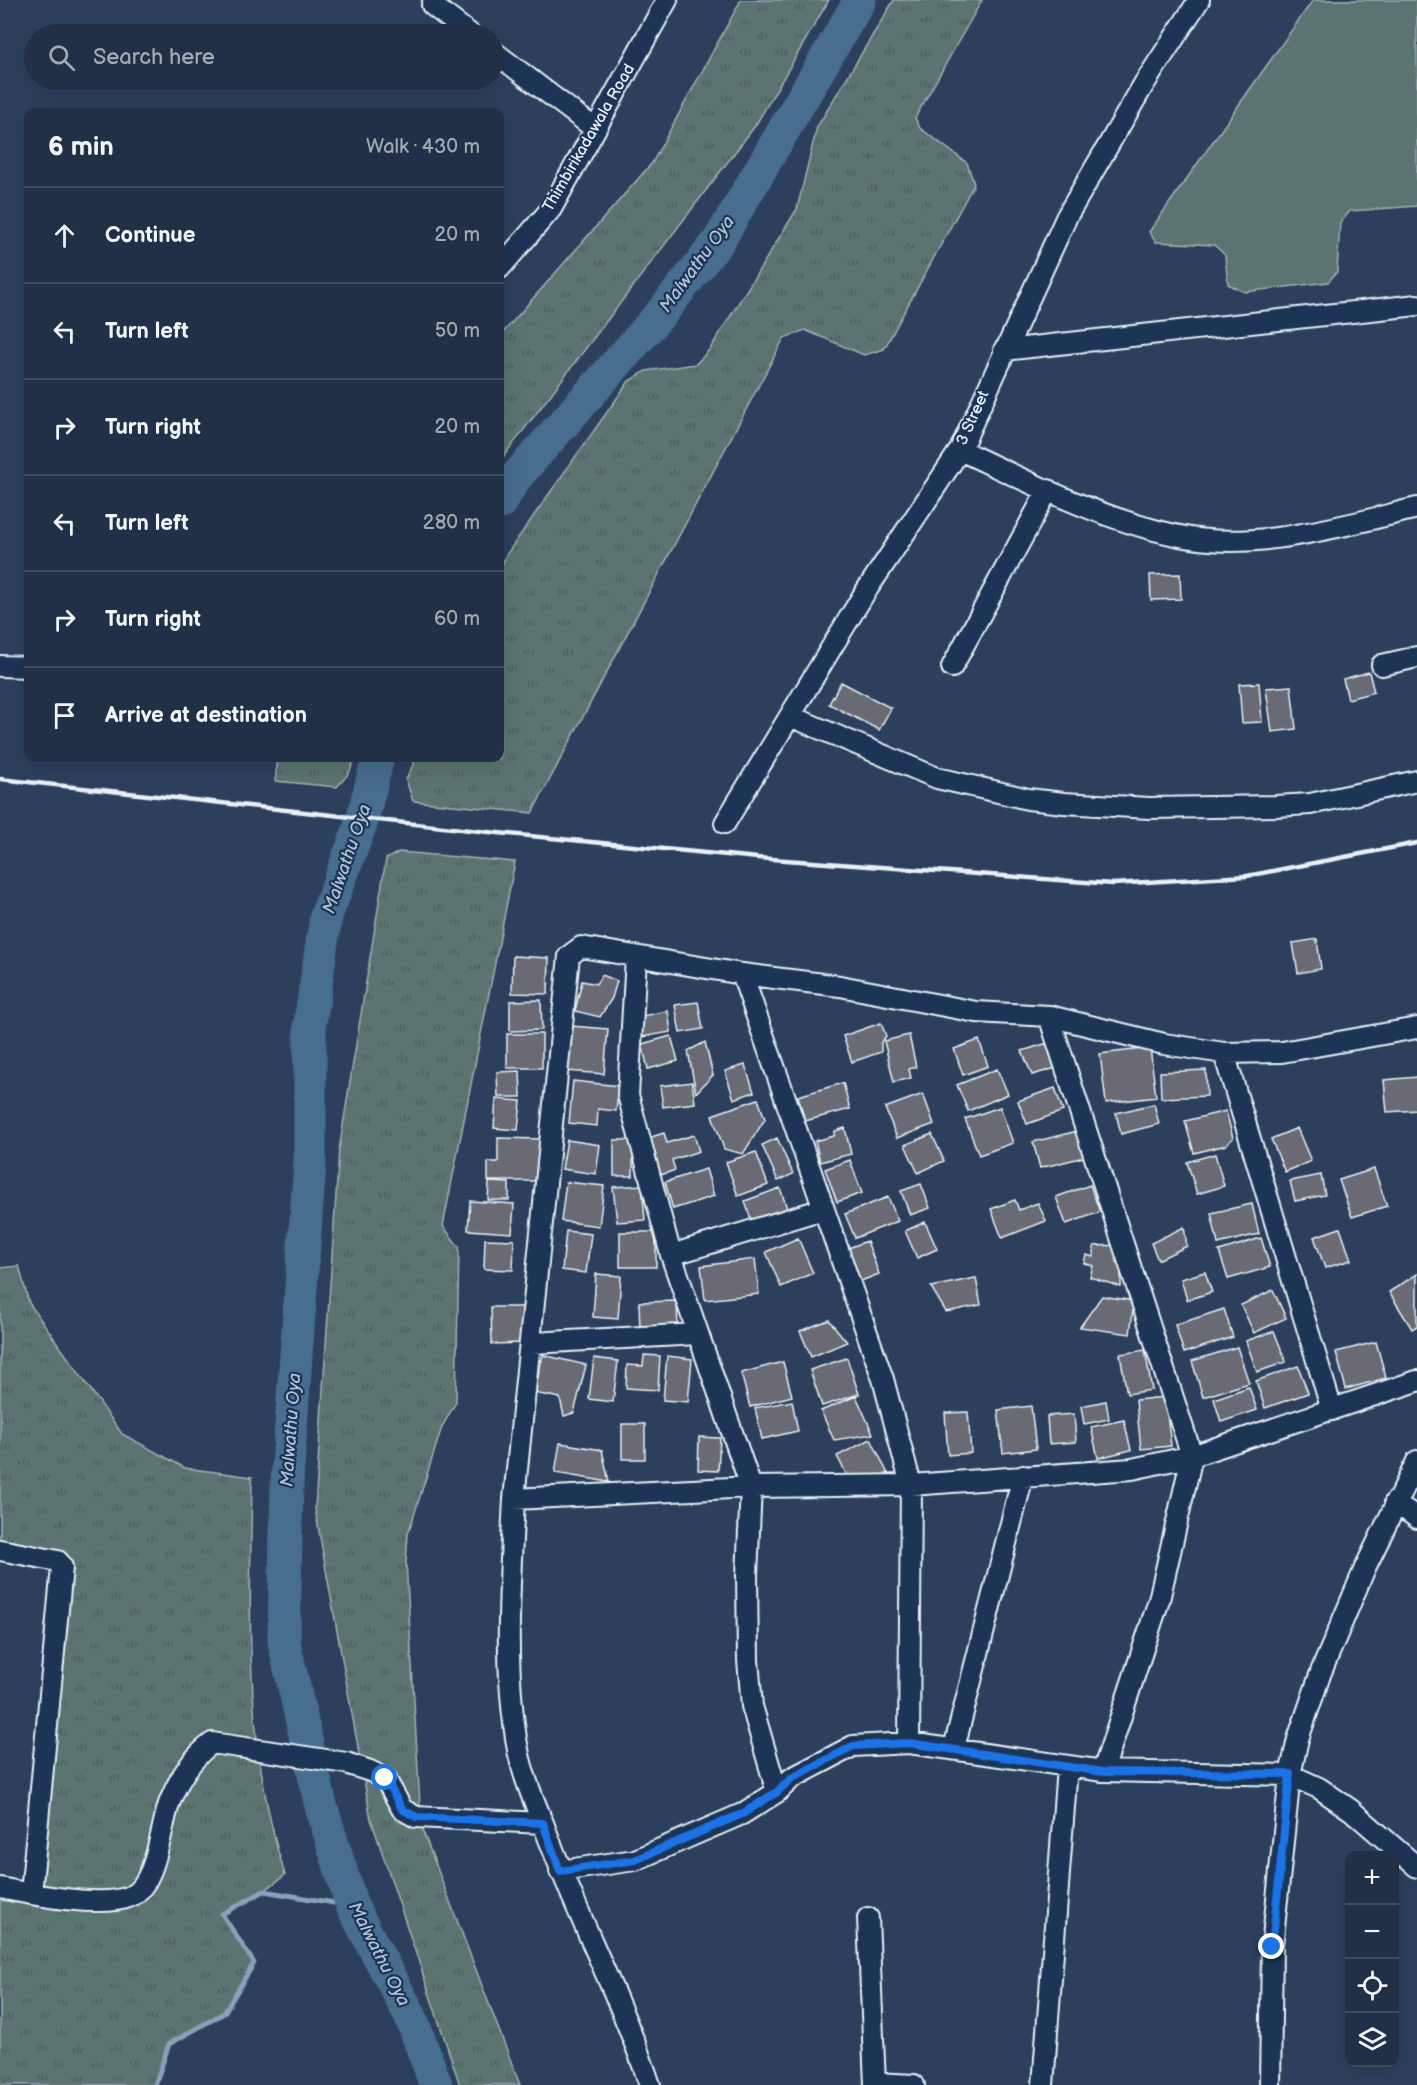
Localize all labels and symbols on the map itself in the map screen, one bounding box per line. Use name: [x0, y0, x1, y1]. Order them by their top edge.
street label: Thimbirikadawala Road: [539, 61, 639, 215]
water label: Malwathu Oya: [655, 212, 739, 316]
street label: 3 Street: [953, 388, 993, 448]
water label: Malwathu Oya: [318, 802, 376, 916]
water label: Malwathu Oya: [277, 1372, 305, 1488]
route start: [371, 1764, 397, 1790]
water label: Malwathu Oya: [344, 1898, 414, 2010]
route end: [1258, 1933, 1284, 1959]

